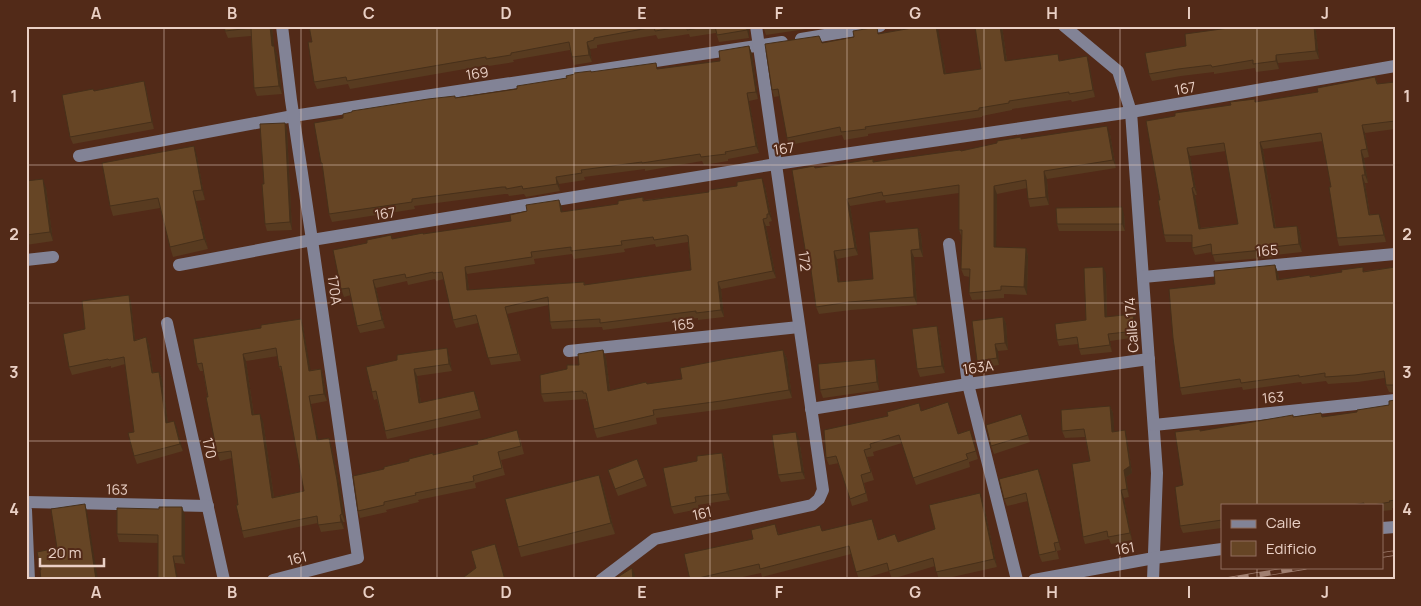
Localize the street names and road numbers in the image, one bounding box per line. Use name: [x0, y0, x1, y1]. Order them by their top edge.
street label: 169: [464, 62, 490, 84]
street label: 167: [1173, 77, 1197, 99]
street label: 167: [772, 137, 796, 159]
street label: 167: [373, 202, 397, 224]
street label: 165: [1255, 240, 1279, 260]
street label: 172: [794, 250, 816, 272]
street label: 170A: [324, 274, 347, 306]
street label: Calle 174: [1120, 297, 1142, 353]
street label: 165: [671, 313, 695, 335]
street label: 163A: [961, 355, 995, 379]
street label: 163: [1261, 386, 1285, 408]
street label: 170: [198, 436, 222, 460]
street label: 163: [106, 479, 128, 499]
street label: 161: [691, 502, 713, 524]
street label: 161: [1114, 537, 1136, 559]
street label: 161: [285, 546, 309, 570]

